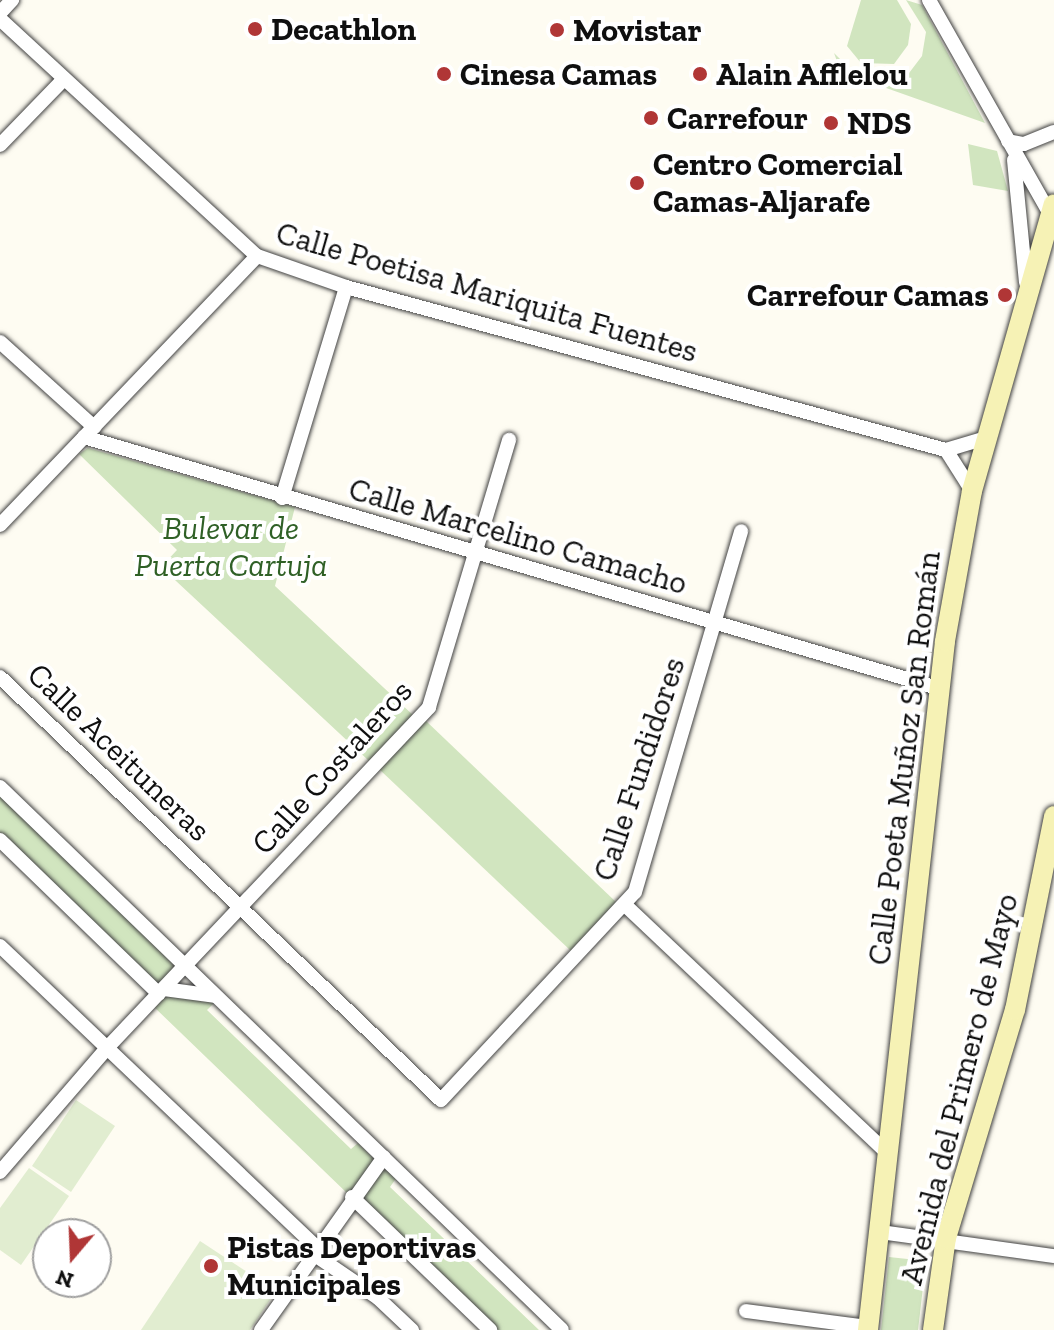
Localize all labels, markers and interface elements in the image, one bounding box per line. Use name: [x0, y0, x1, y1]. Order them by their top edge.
place label: Decathlon: [271, 10, 416, 48]
place label: Movistar: [573, 11, 702, 49]
marker: Decathlon: [246, 20, 264, 38]
marker: Movistar: [548, 21, 566, 39]
place label: Cinesa Camas: [460, 55, 657, 93]
place label: Alain Afflelou: [716, 55, 909, 93]
marker: Cinesa Camas: [435, 65, 453, 83]
marker: Alain Afflelou: [691, 65, 709, 83]
place label: Carrefour: [667, 99, 808, 137]
place label: NDS: [847, 104, 911, 142]
marker: Carrefour: [642, 109, 660, 127]
marker: NDS: [822, 114, 840, 132]
place label: Centro Comercial Camas-Aljarafe: [653, 146, 903, 221]
marker: Centro Comercial Camas-Aljarafe: [628, 174, 646, 192]
street label: Calle Poetisa Mariquita Fuentes: [272, 213, 702, 371]
place label: Carrefour Camas: [746, 276, 989, 314]
marker: Carrefour Camas: [996, 286, 1014, 304]
street label: Calle Marcelino Camacho: [345, 469, 691, 603]
park label: Bulevar de Puerta Cartuja: [135, 510, 327, 585]
street label: Calle Poeta Muñoz San Román: [860, 549, 948, 967]
street label: Calle Fundidores: [585, 652, 693, 886]
street label: Calle Aceituneras: [19, 655, 219, 849]
street label: Calle Costaleros: [244, 672, 420, 862]
street label: Avenida del Primero de Mayo: [892, 890, 1026, 1288]
north arrow: [32, 1218, 112, 1298]
place label: Pistas Deportivas Municipales: [227, 1229, 476, 1304]
marker: Pistas Deportivas Municipales: [202, 1257, 220, 1275]
text: N: [52, 1264, 77, 1295]

